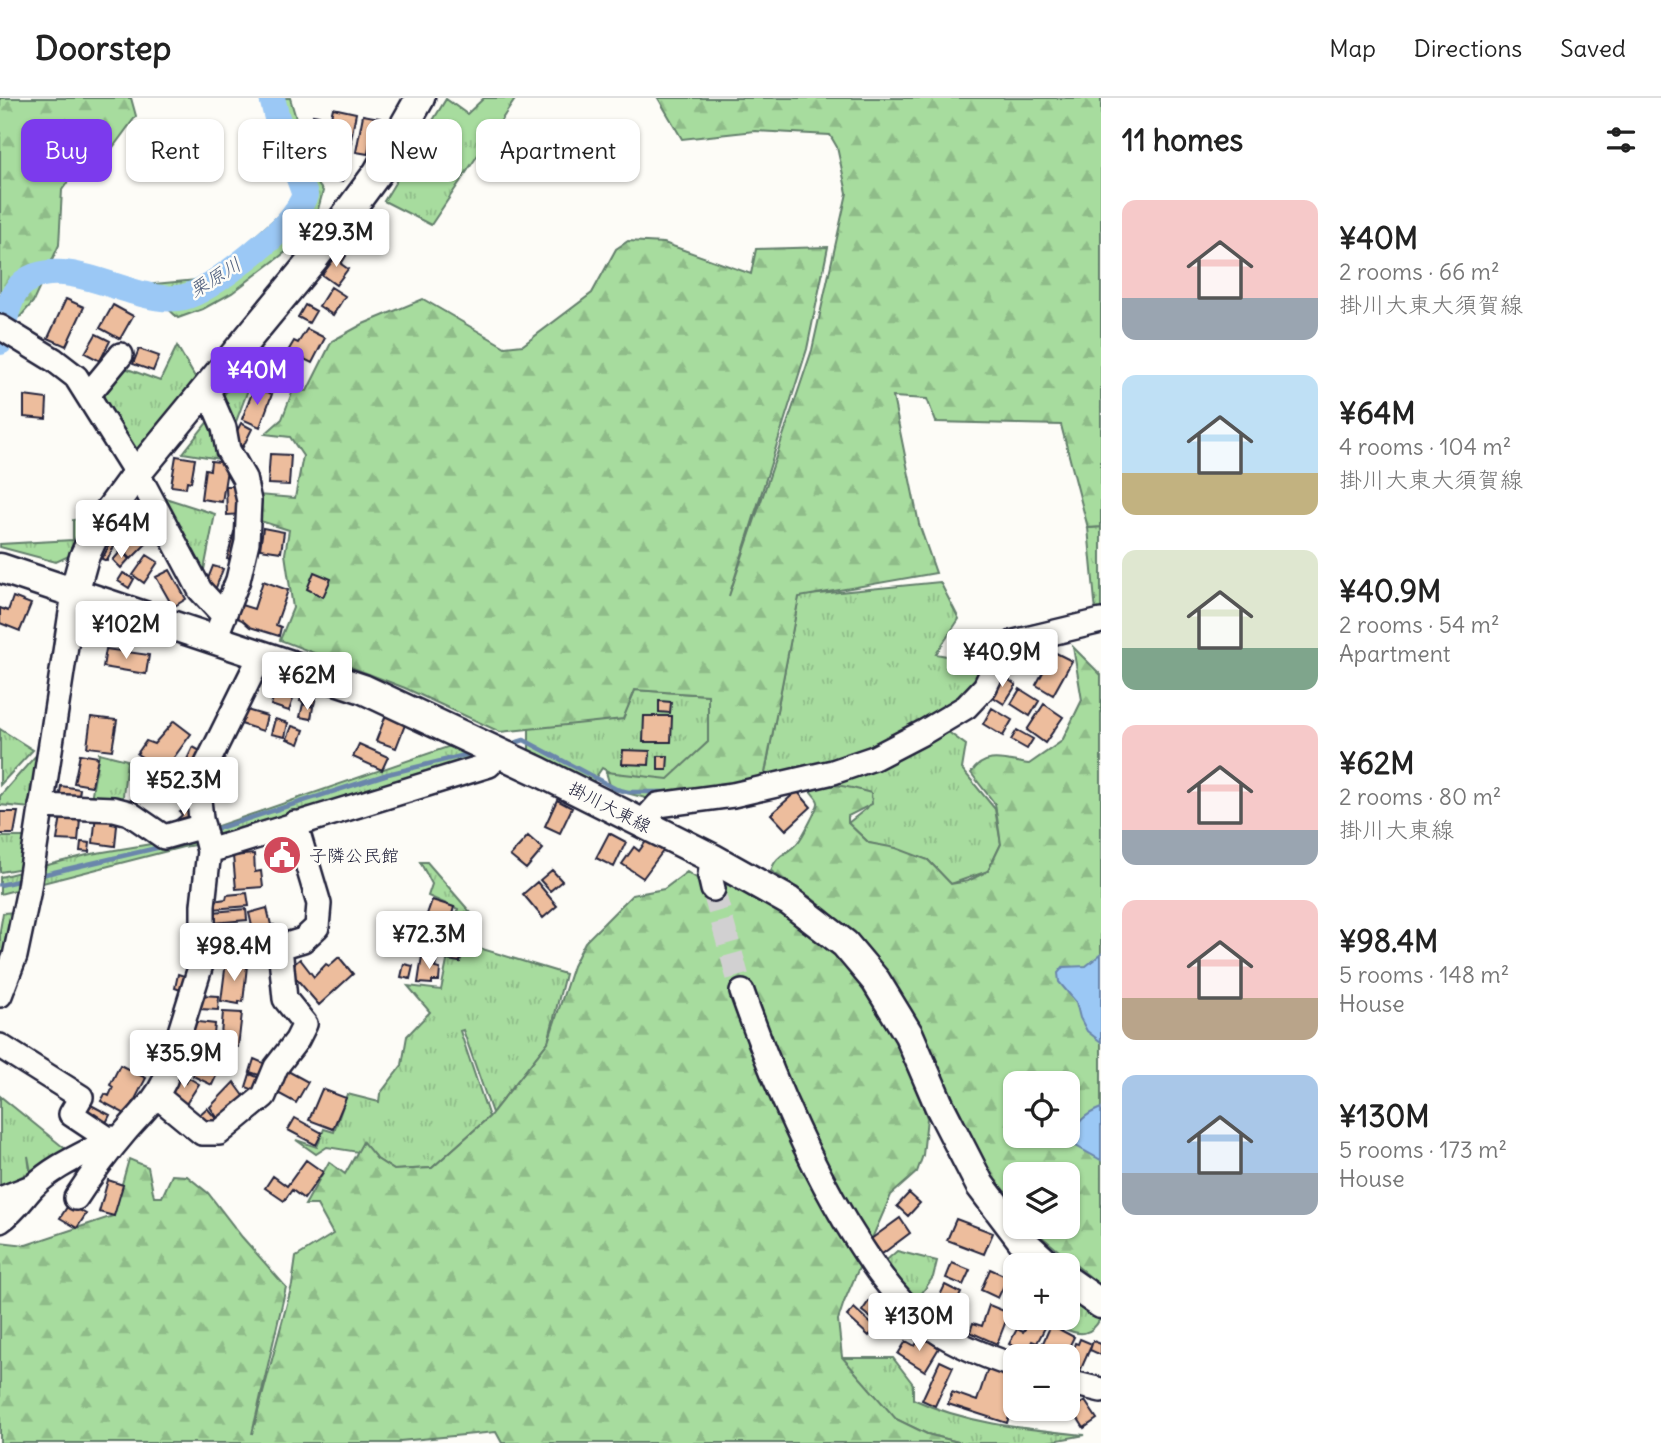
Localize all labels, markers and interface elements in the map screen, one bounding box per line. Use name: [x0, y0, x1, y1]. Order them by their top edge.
text: Doorstep: [35, 27, 171, 69]
text: Map: [1329, 33, 1376, 63]
text: Directions: [1414, 33, 1522, 63]
text: Saved: [1560, 33, 1626, 63]
chip: Buy: [21, 119, 112, 182]
chip: Rent: [126, 119, 224, 182]
chip: Filters: [238, 119, 352, 182]
chip: New: [366, 119, 462, 182]
chip: Apartment: [476, 119, 640, 182]
text: 11 homes: [1122, 121, 1243, 159]
icon: filters: [1602, 121, 1640, 159]
pin: ¥29.3M: [279, 209, 393, 269]
text: ¥29.3M: [298, 217, 374, 246]
text: ¥40M: [1339, 219, 1418, 257]
icon: home: [1178, 228, 1262, 312]
water label: 栗原川: [184, 252, 246, 302]
text: 2 rooms · 66 m²: [1339, 257, 1500, 286]
text: 掛川大東大須賀線: [1339, 290, 1523, 319]
pin: ¥40M: [216, 348, 298, 407]
text: ¥40M: [227, 355, 287, 384]
text: ¥64M: [1339, 394, 1416, 432]
icon: home: [1178, 403, 1262, 487]
text: 4 rooms · 104 m²: [1339, 432, 1511, 461]
text: 掛川大東大須賀線: [1339, 465, 1523, 494]
pin: ¥64M: [80, 500, 162, 560]
text: ¥64M: [92, 508, 150, 537]
text: ¥40.9M: [1339, 572, 1441, 610]
icon: home: [1178, 578, 1262, 662]
pin: ¥102M: [77, 602, 175, 661]
text: ¥102M: [92, 609, 161, 638]
text: 2 rooms · 54 m²: [1339, 610, 1500, 639]
pin: ¥40.9M: [945, 630, 1059, 689]
text: ¥40.9M: [963, 637, 1041, 666]
text: Apartment: [1339, 639, 1451, 668]
pin: ¥62M: [266, 652, 348, 712]
text: ¥62M: [278, 660, 336, 689]
text: ¥62M: [1339, 744, 1415, 782]
icon: home: [1178, 753, 1262, 837]
pin: ¥52.3M: [127, 758, 241, 817]
text: ¥52.3M: [146, 765, 222, 794]
street label: 掛川大東線: [565, 776, 655, 838]
text: 2 rooms · 80 m²: [1339, 782, 1501, 811]
text: 掛川大東線: [1339, 815, 1454, 844]
public building icon: 子隣公民館: [261, 834, 303, 876]
place label: 子隣公民館: [309, 844, 399, 867]
pin: ¥72.3M: [372, 912, 486, 971]
text: ¥72.3M: [392, 919, 466, 948]
text: ¥98.4M: [1339, 922, 1438, 960]
pin: ¥98.4M: [177, 924, 291, 983]
icon: home: [1178, 928, 1262, 1012]
text: ¥98.4M: [196, 931, 272, 960]
text: 5 rooms · 148 m²: [1339, 960, 1509, 989]
text: House: [1339, 989, 1405, 1018]
pin: ¥35.9M: [127, 1030, 241, 1090]
text: ¥35.9M: [146, 1038, 222, 1067]
map controls: [1003, 1071, 1080, 1421]
button: locate: [1003, 1071, 1080, 1148]
text: ¥130M: [1339, 1097, 1430, 1135]
icon: home: [1178, 1103, 1262, 1187]
text: 5 rooms · 173 m²: [1339, 1135, 1507, 1164]
button: layers: [1003, 1162, 1080, 1239]
text: House: [1339, 1164, 1405, 1193]
button: +: [1003, 1253, 1080, 1330]
pin: ¥130M: [870, 1294, 968, 1353]
text: ¥130M: [884, 1301, 954, 1330]
button: −: [1003, 1344, 1080, 1421]

